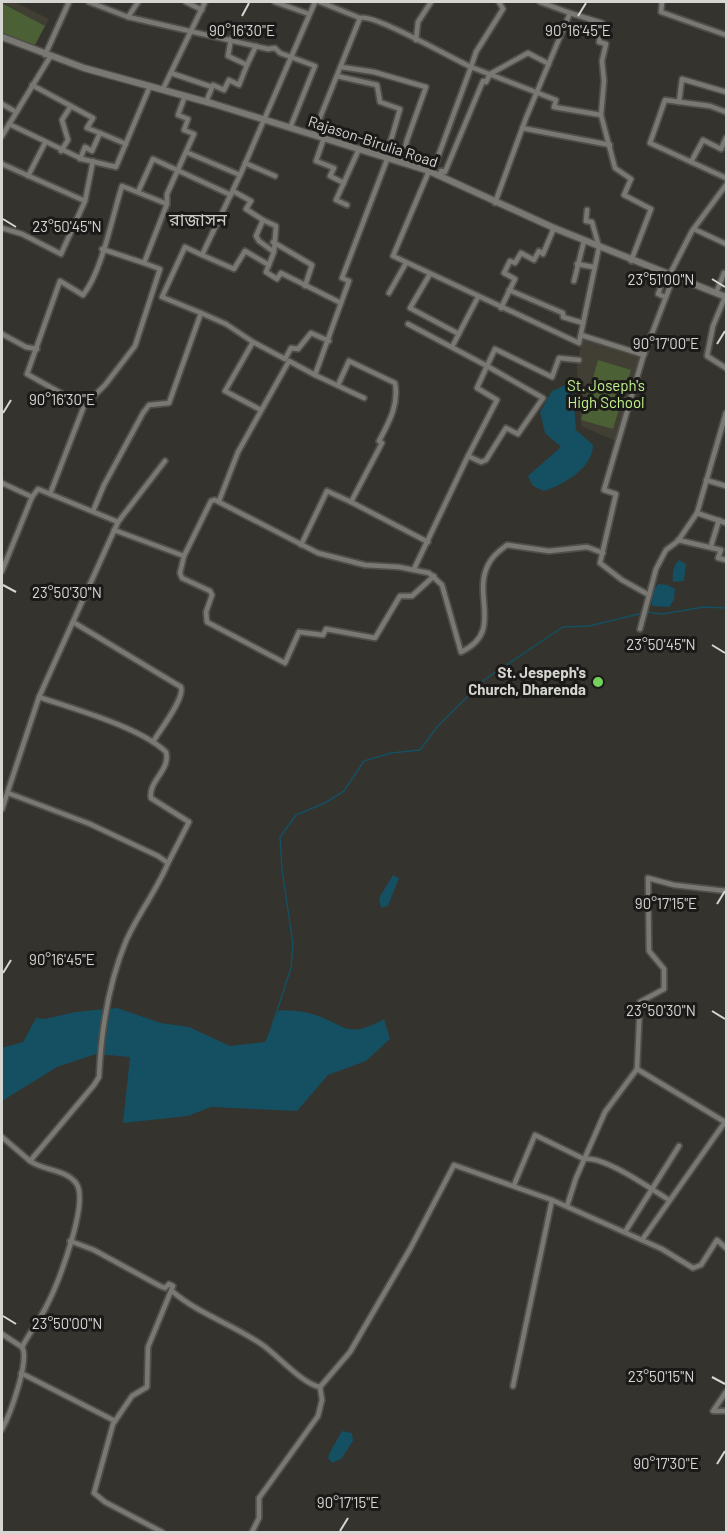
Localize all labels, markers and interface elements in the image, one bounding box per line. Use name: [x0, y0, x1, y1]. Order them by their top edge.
text: 90°16'30"E: [209, 21, 275, 39]
text: 90°16'45"E: [545, 21, 611, 39]
street label: Rajason-Birulia Road: [306, 112, 440, 171]
district label: রাজাসন: [168, 208, 228, 230]
text: 23°50'45"N: [32, 217, 102, 235]
text: 23°51'00"N: [628, 270, 694, 288]
text: 90°17'00"E: [633, 334, 699, 352]
park label: St. Joseph's High School: [567, 376, 645, 411]
text: 90°16'30"E: [29, 390, 95, 408]
text: 23°50'30"N: [32, 583, 102, 601]
text: 23°50'45"N: [626, 635, 696, 653]
place label: St. Jespeph's Church, Dharenda: [468, 663, 586, 698]
marker: St. Jespeph's Church, Dharenda: [591, 675, 605, 689]
text: 90°17'15"E: [635, 894, 697, 912]
text: 90°16'45"E: [29, 950, 95, 968]
text: 23°50'30"N: [626, 1001, 696, 1019]
text: 23°50'00"N: [32, 1314, 102, 1332]
text: 23°50'15"N: [628, 1367, 694, 1385]
text: 90°17'30"E: [633, 1454, 699, 1472]
text: 90°17'15"E: [317, 1493, 379, 1511]

